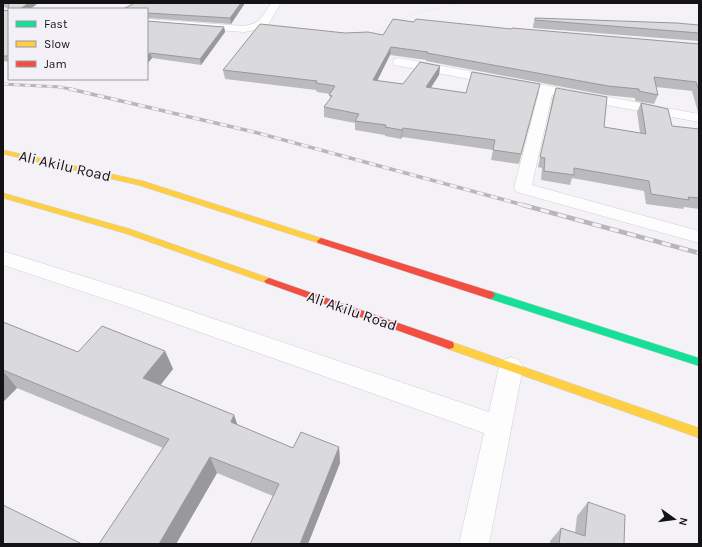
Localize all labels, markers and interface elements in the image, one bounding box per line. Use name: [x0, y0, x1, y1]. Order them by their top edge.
legend: [8, 8, 148, 80]
text: Fast: [44, 17, 68, 31]
text: Slow: [44, 37, 70, 51]
text: Jam: [44, 57, 67, 71]
street label: Ali Akilu Road: [17, 147, 113, 185]
street label: Ali Akilu Road: [305, 287, 399, 335]
north arrow: [654, 499, 694, 539]
text: N: [676, 516, 690, 527]

